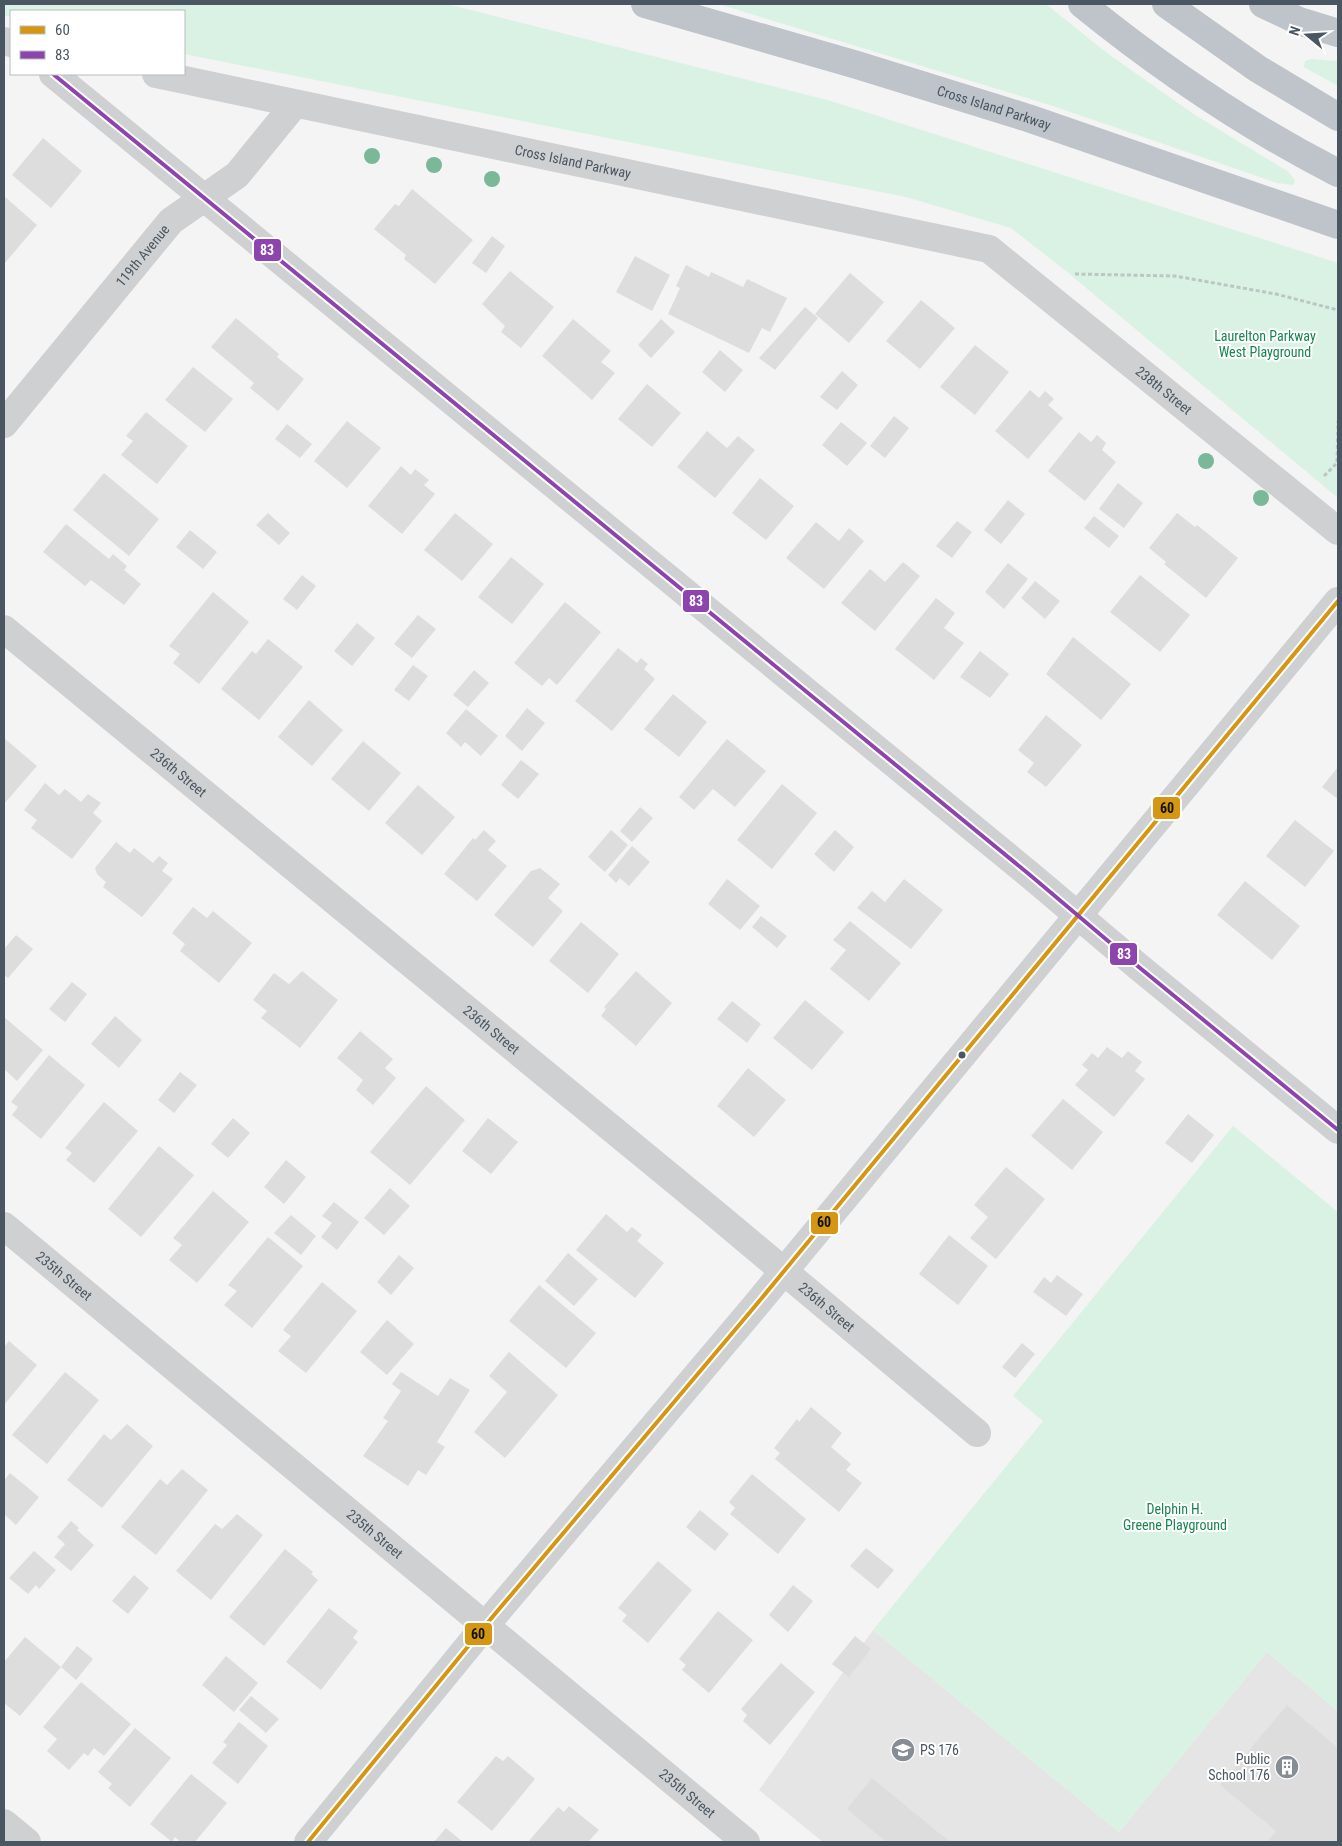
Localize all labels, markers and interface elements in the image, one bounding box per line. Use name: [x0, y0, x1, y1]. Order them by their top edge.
legend: [10, 10, 185, 75]
north arrow: [1282, 10, 1332, 60]
text: 60: [55, 21, 70, 39]
text: N: [1286, 24, 1304, 38]
text: 83: [55, 46, 70, 64]
street label: Cross Island Parkway: [935, 82, 1053, 133]
street label: Cross Island Parkway: [513, 142, 633, 182]
street label: 119th Avenue: [112, 221, 173, 290]
line badge: 83: [253, 238, 282, 262]
text: 83: [260, 242, 274, 258]
park label: Laurelton Parkway West Playground: [1214, 328, 1316, 360]
street label: 238th Street: [1132, 363, 1195, 418]
line badge: 83: [682, 589, 710, 613]
text: 83: [689, 593, 703, 609]
street label: 236th Street: [147, 745, 210, 800]
line badge: 60: [1152, 796, 1181, 820]
text: 60: [1160, 800, 1174, 816]
line badge: 83: [1109, 942, 1138, 966]
text: 83: [1117, 946, 1131, 962]
street label: 236th Street: [460, 1002, 523, 1057]
unlabelled marker: [957, 1050, 967, 1060]
line badge: 60: [810, 1211, 839, 1235]
text: 60: [817, 1214, 831, 1230]
street label: 235th Street: [33, 1248, 95, 1304]
street label: 236th Street: [795, 1279, 858, 1335]
park label: Delphin H. Greene Playground: [1123, 1501, 1227, 1533]
street label: 235th Street: [344, 1506, 406, 1562]
line badge: 60: [464, 1622, 493, 1646]
text: 60: [471, 1626, 485, 1642]
school or university icon: PS 176: [890, 1737, 916, 1763]
place label: PS 176: [920, 1742, 959, 1758]
place label: Public School 176: [1208, 1751, 1270, 1783]
building icon: Public School 176: [1274, 1754, 1300, 1780]
street label: 235th Street: [656, 1765, 718, 1821]

